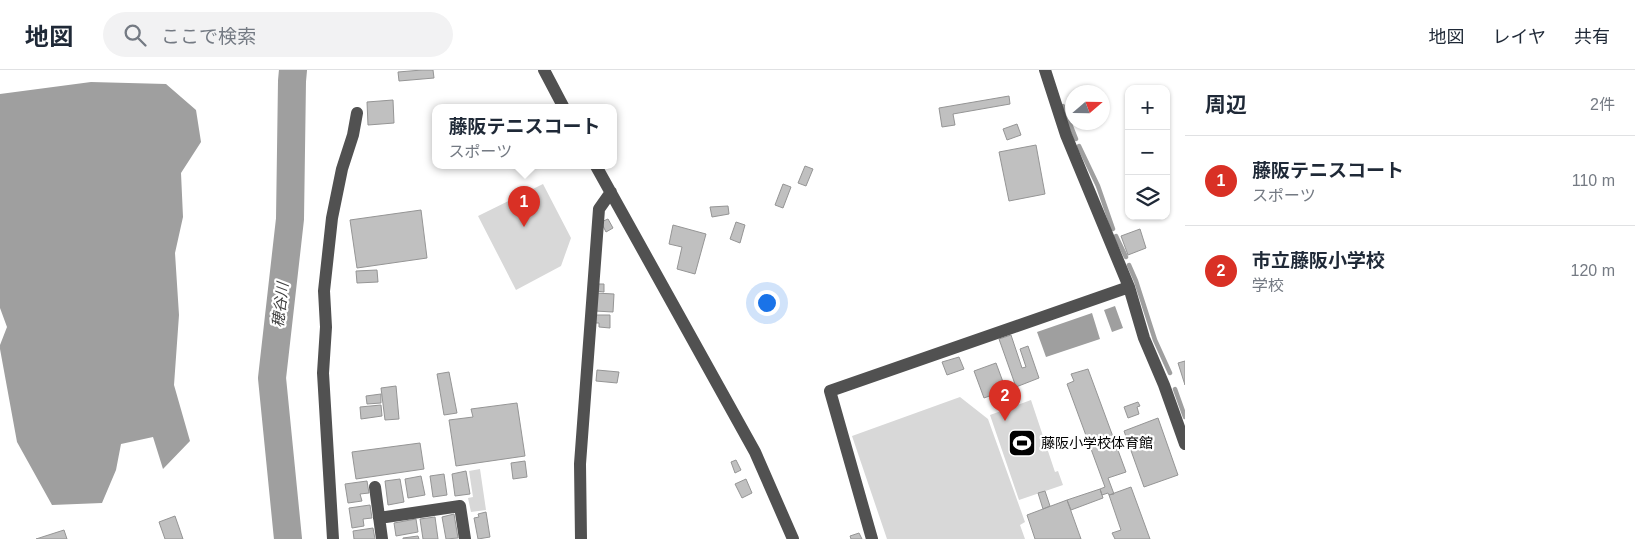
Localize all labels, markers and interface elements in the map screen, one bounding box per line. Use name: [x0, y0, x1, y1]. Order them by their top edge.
search box: [103, 12, 453, 57]
icon: search: [121, 21, 149, 49]
text: 地図: [25, 23, 73, 50]
text: ここで検索: [161, 26, 256, 47]
text: 地図: [1429, 27, 1465, 47]
text: レイヤ: [1493, 27, 1546, 47]
text: 共有: [1574, 27, 1610, 47]
north arrow: [1065, 85, 1110, 130]
map controls: [1125, 85, 1170, 220]
button: +: [1125, 85, 1170, 130]
text: 周辺: [1205, 93, 1247, 116]
text: 2件: [1590, 96, 1615, 113]
popup: [432, 104, 617, 169]
text: 藤阪テニスコート: [448, 116, 601, 137]
button: −: [1125, 130, 1170, 175]
text: スポーツ: [448, 143, 512, 160]
text: 藤阪テニスコート: [1252, 160, 1404, 181]
text: 1: [1217, 172, 1225, 189]
text: 110 m: [1572, 172, 1615, 189]
button: layers: [1125, 175, 1170, 220]
pin: 1: [508, 186, 540, 227]
text: スポーツ: [1252, 187, 1316, 204]
text: 市立藤阪小学校: [1252, 250, 1385, 271]
text: 2: [1217, 262, 1225, 279]
text: 120 m: [1571, 262, 1615, 279]
text: 学校: [1252, 277, 1284, 294]
water label: 穂谷川: [269, 280, 291, 328]
your location: [754, 290, 780, 316]
pin: 2: [989, 380, 1021, 421]
sports icon: 藤阪小学校体育館: [1007, 428, 1037, 458]
place label: 藤阪小学校体育館: [1041, 435, 1153, 451]

